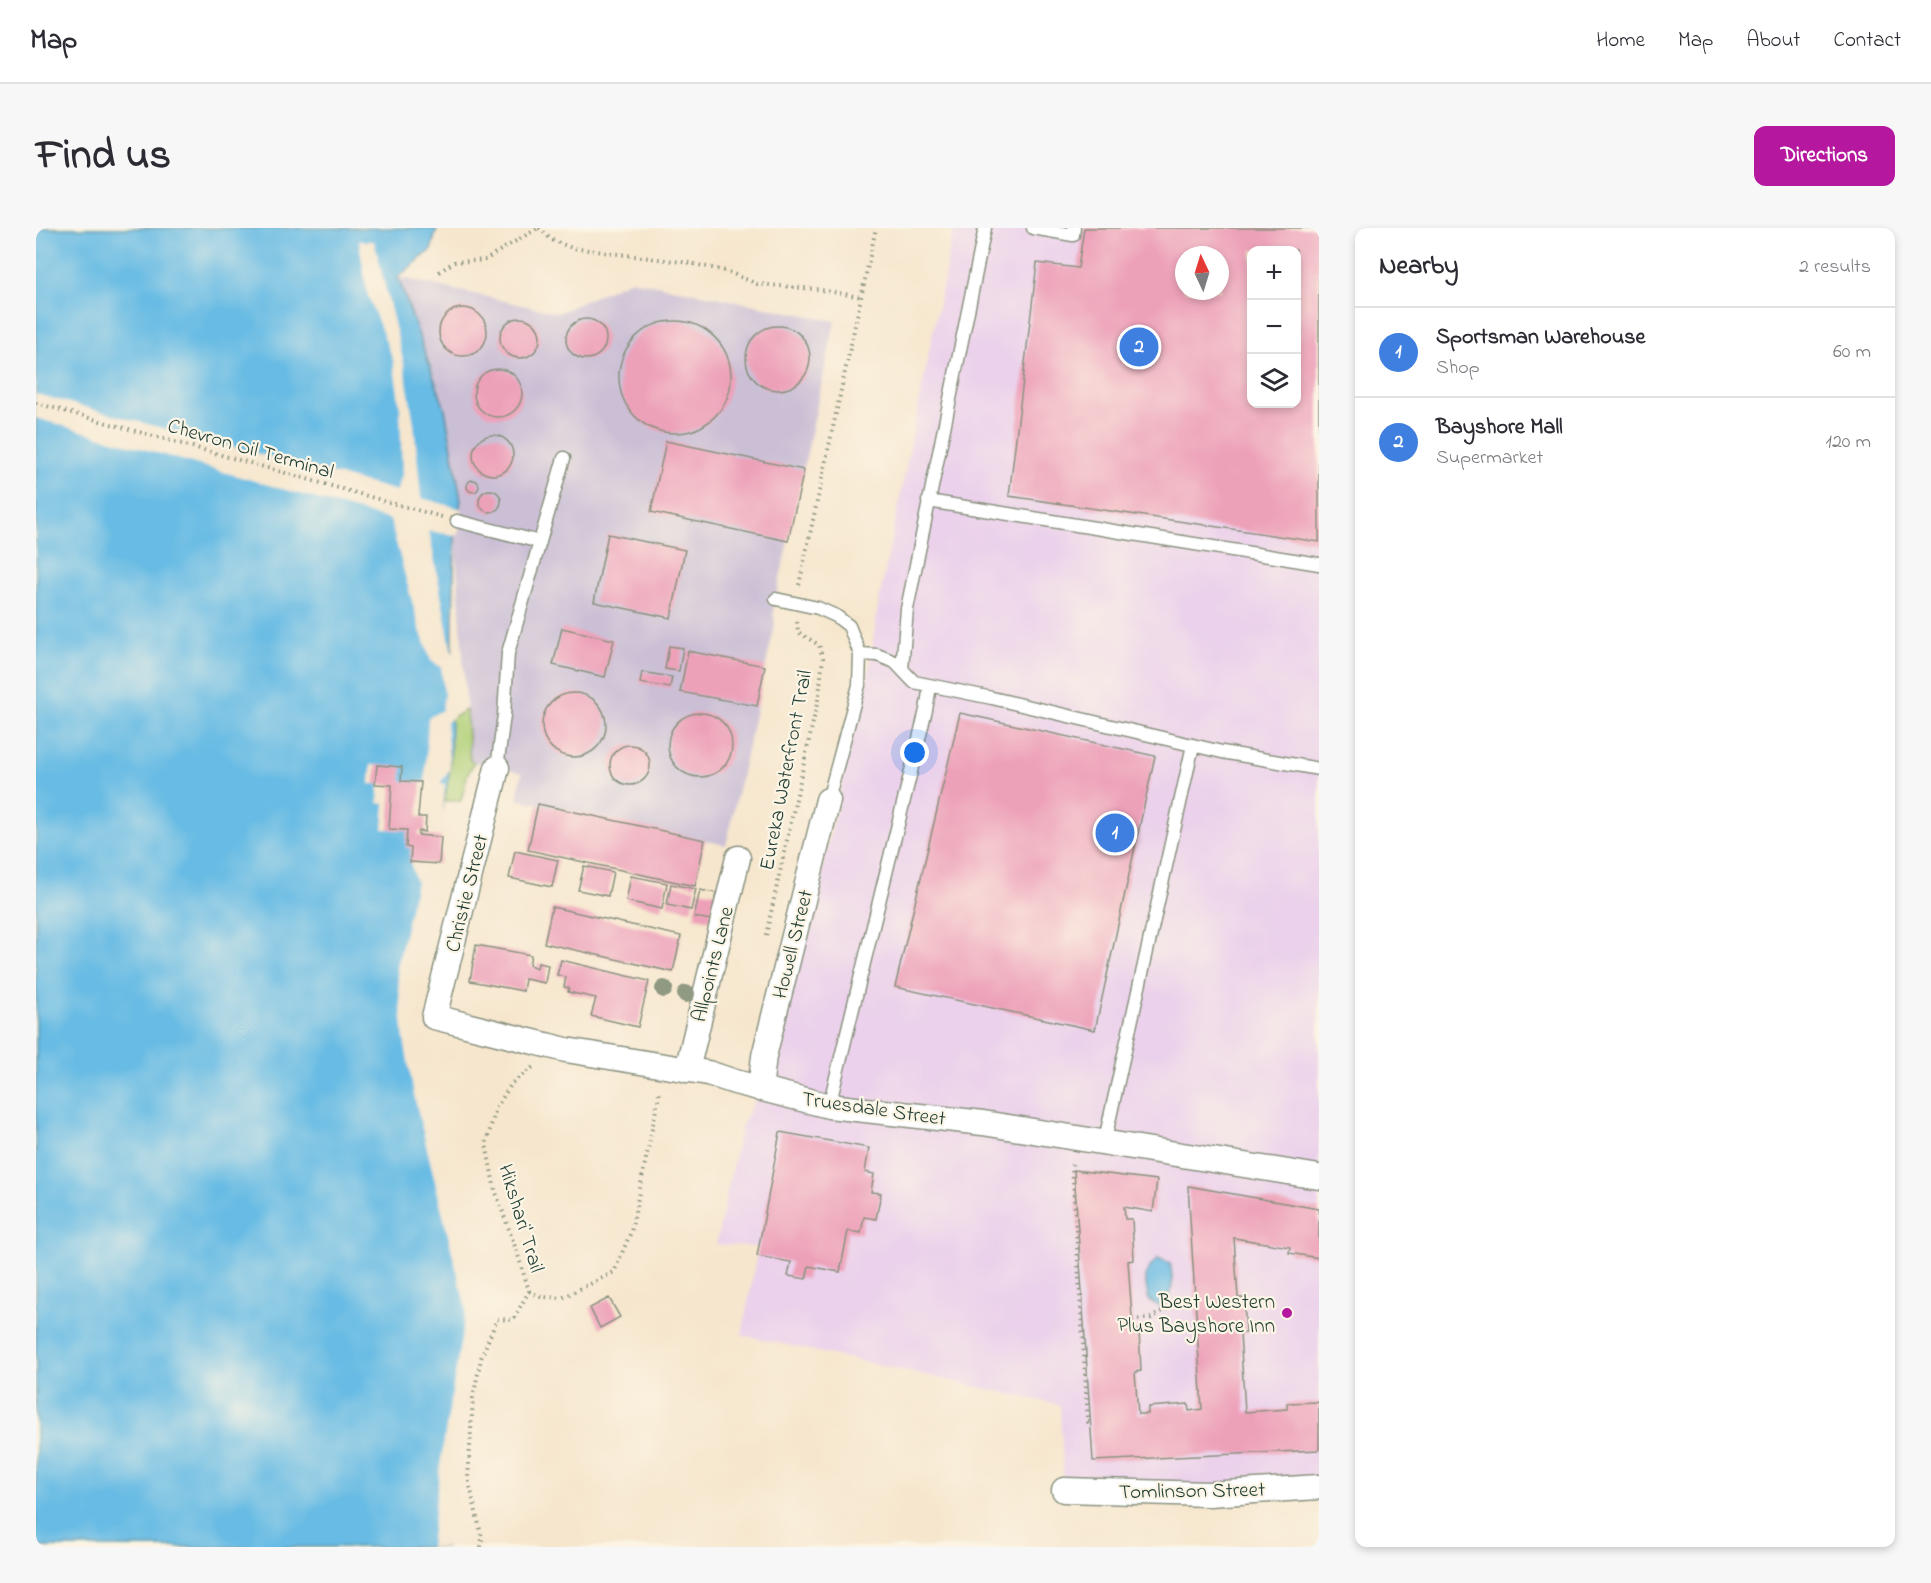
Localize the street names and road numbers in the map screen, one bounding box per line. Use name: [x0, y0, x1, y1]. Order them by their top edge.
street label: Chevron Oil Terminal: [164, 412, 337, 488]
street label: Eureka Waterfront Trail: [753, 668, 821, 873]
street label: Christie Street: [439, 831, 497, 956]
street label: Howell Street: [766, 887, 822, 1002]
street label: Allpoints Lane: [685, 903, 743, 1026]
street label: Truesdale Street: [800, 1085, 948, 1135]
street label: Hikshari' Trail: [489, 1161, 551, 1277]
street label: Tomlinson Street: [1119, 1476, 1265, 1508]

